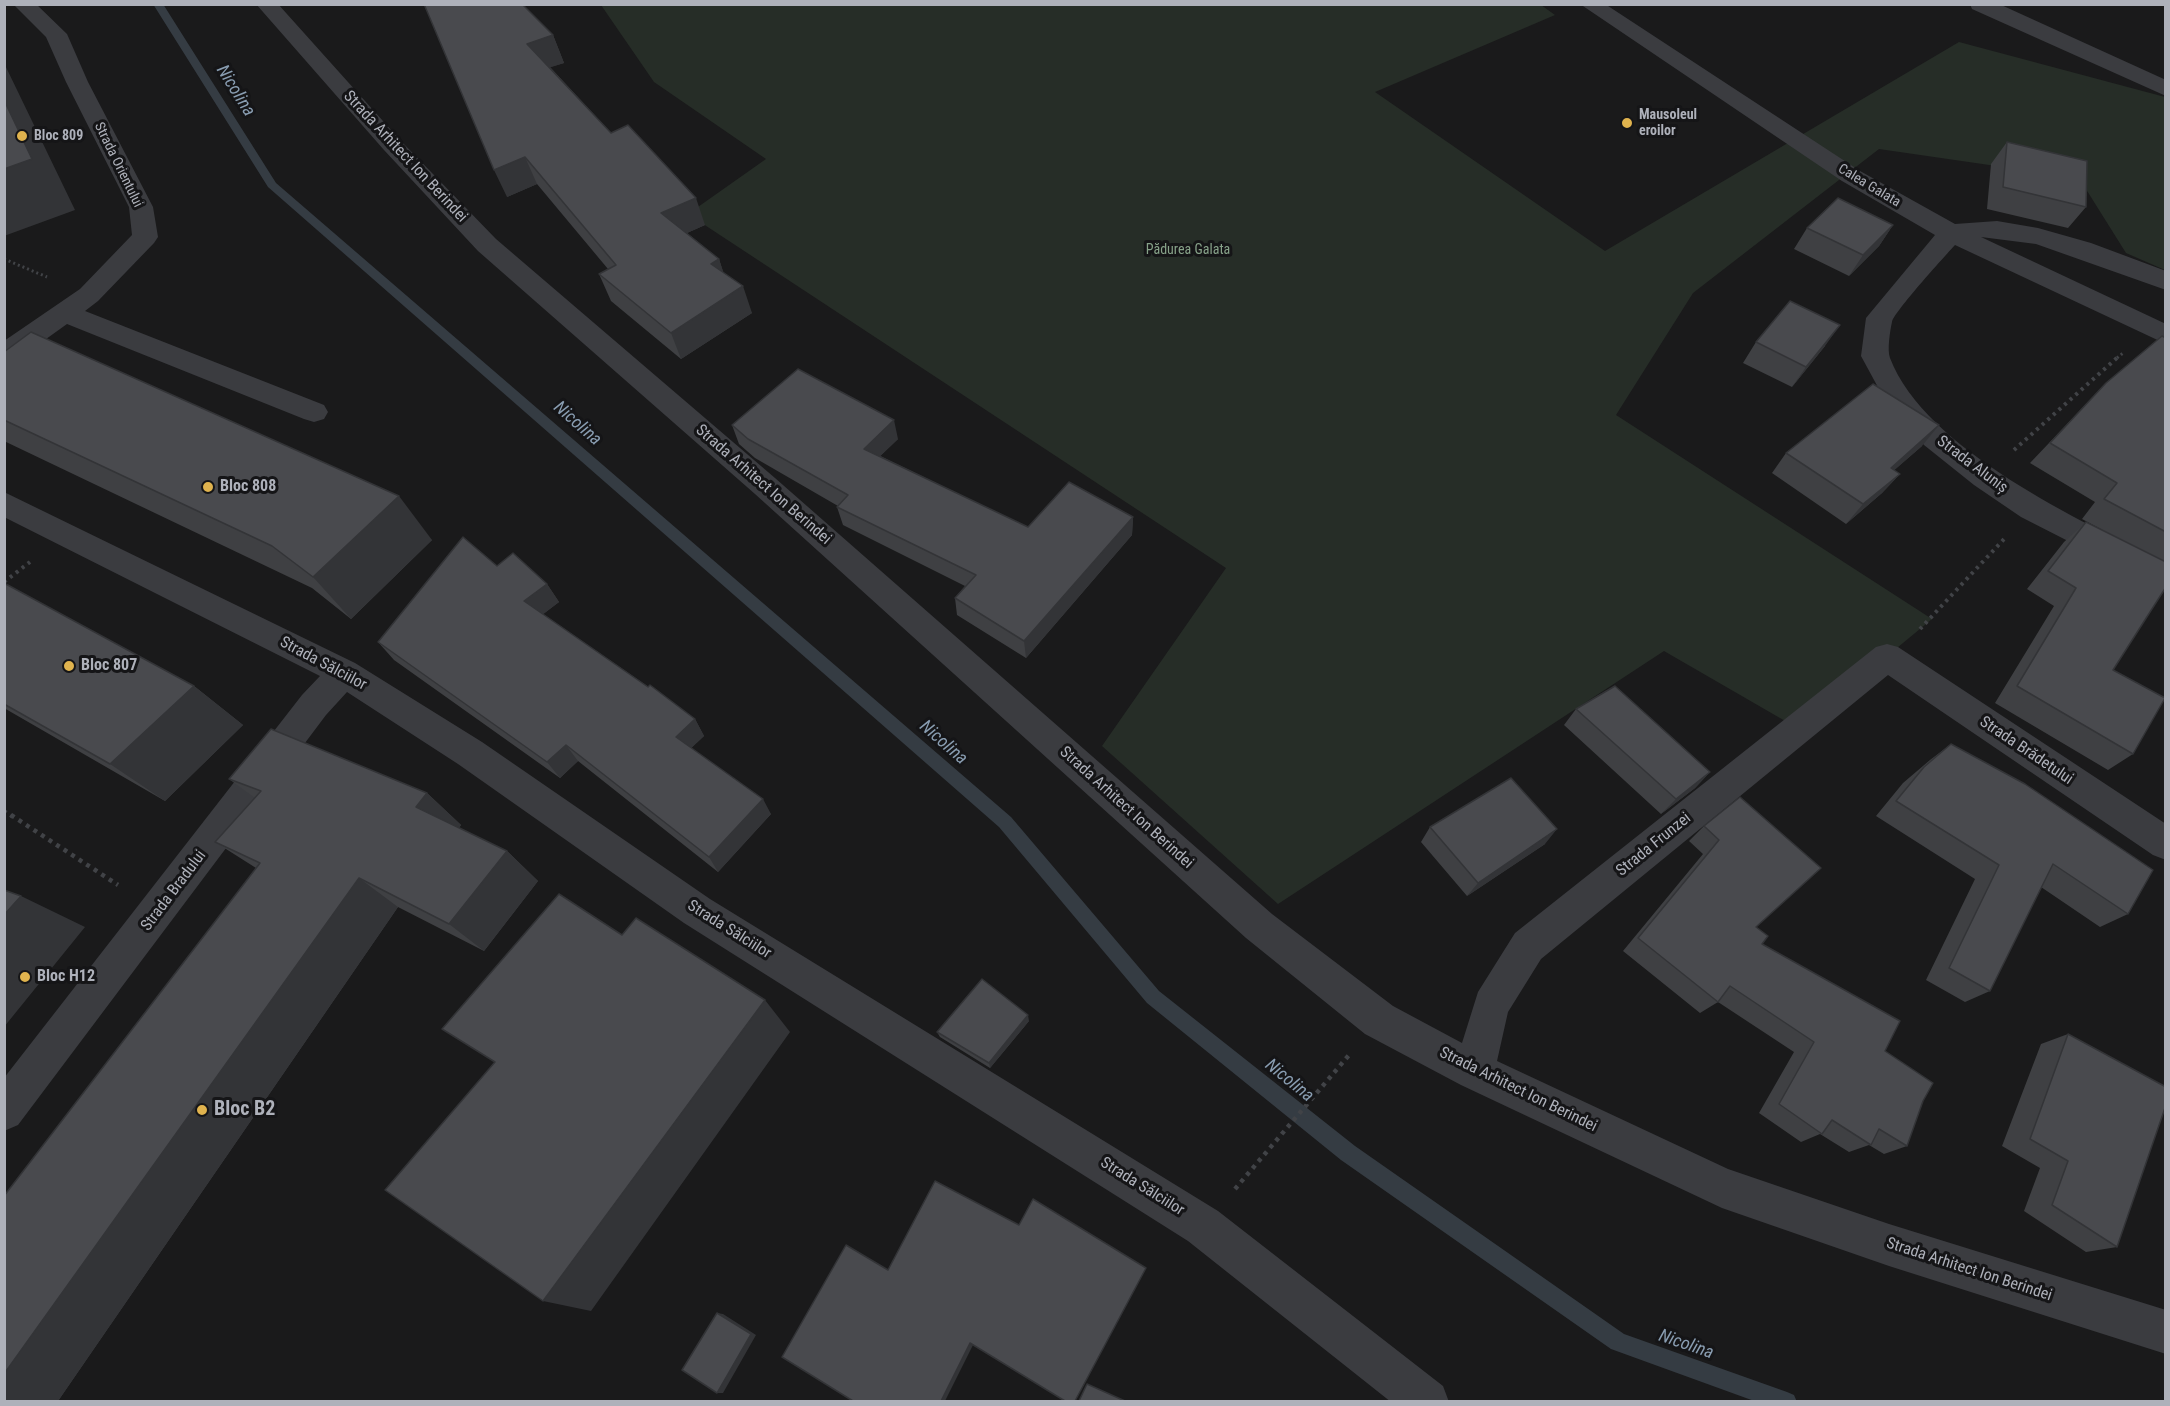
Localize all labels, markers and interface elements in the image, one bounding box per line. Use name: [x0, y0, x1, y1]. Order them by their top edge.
water label: Nicolina: [211, 61, 259, 121]
street label: Strada Arhitect Ion Berindei: [339, 87, 471, 227]
place label: Mausoleul eroilor: [1639, 107, 1697, 140]
marker: Mausoleul eroilor: [1620, 116, 1634, 130]
street label: Strada Orientului: [90, 120, 146, 210]
place label: Bloc 809: [34, 128, 83, 144]
marker: Bloc 809: [15, 129, 29, 143]
street label: Calea Galata: [1835, 161, 1903, 211]
park label: Pădurea Galata: [1146, 242, 1230, 258]
water label: Nicolina: [549, 397, 605, 451]
street label: Strada Arhitect Ion Berindei: [691, 421, 835, 549]
street label: Strada Aluniș: [1933, 432, 2011, 498]
place label: Bloc 808: [220, 477, 276, 497]
marker: Bloc 808: [201, 480, 215, 494]
street label: Strada Sălciilor: [276, 633, 370, 695]
place label: Bloc 807: [81, 656, 137, 676]
marker: Bloc 807: [62, 659, 76, 673]
street label: Strada Brădetului: [1976, 713, 2076, 789]
water label: Nicolina: [915, 716, 971, 770]
street label: Strada Arhitect Ion Berindei: [1055, 743, 1197, 873]
street label: Strada Frunzei: [1613, 809, 1695, 881]
street label: Strada Bradului: [137, 847, 211, 935]
street label: Strada Sălciilor: [683, 897, 775, 963]
place label: Bloc H12: [37, 967, 95, 987]
marker: Bloc H12: [18, 970, 32, 984]
street label: Strada Arhitect Ion Berindei: [1436, 1043, 1600, 1137]
water label: Nicolina: [1260, 1055, 1318, 1107]
place label: Bloc B2: [214, 1098, 275, 1122]
marker: Bloc B2: [195, 1103, 209, 1117]
street label: Strada Sălciilor: [1096, 1154, 1188, 1220]
street label: Strada Arhitect Ion Berindei: [1884, 1234, 2054, 1306]
water label: Nicolina: [1656, 1326, 1716, 1364]

